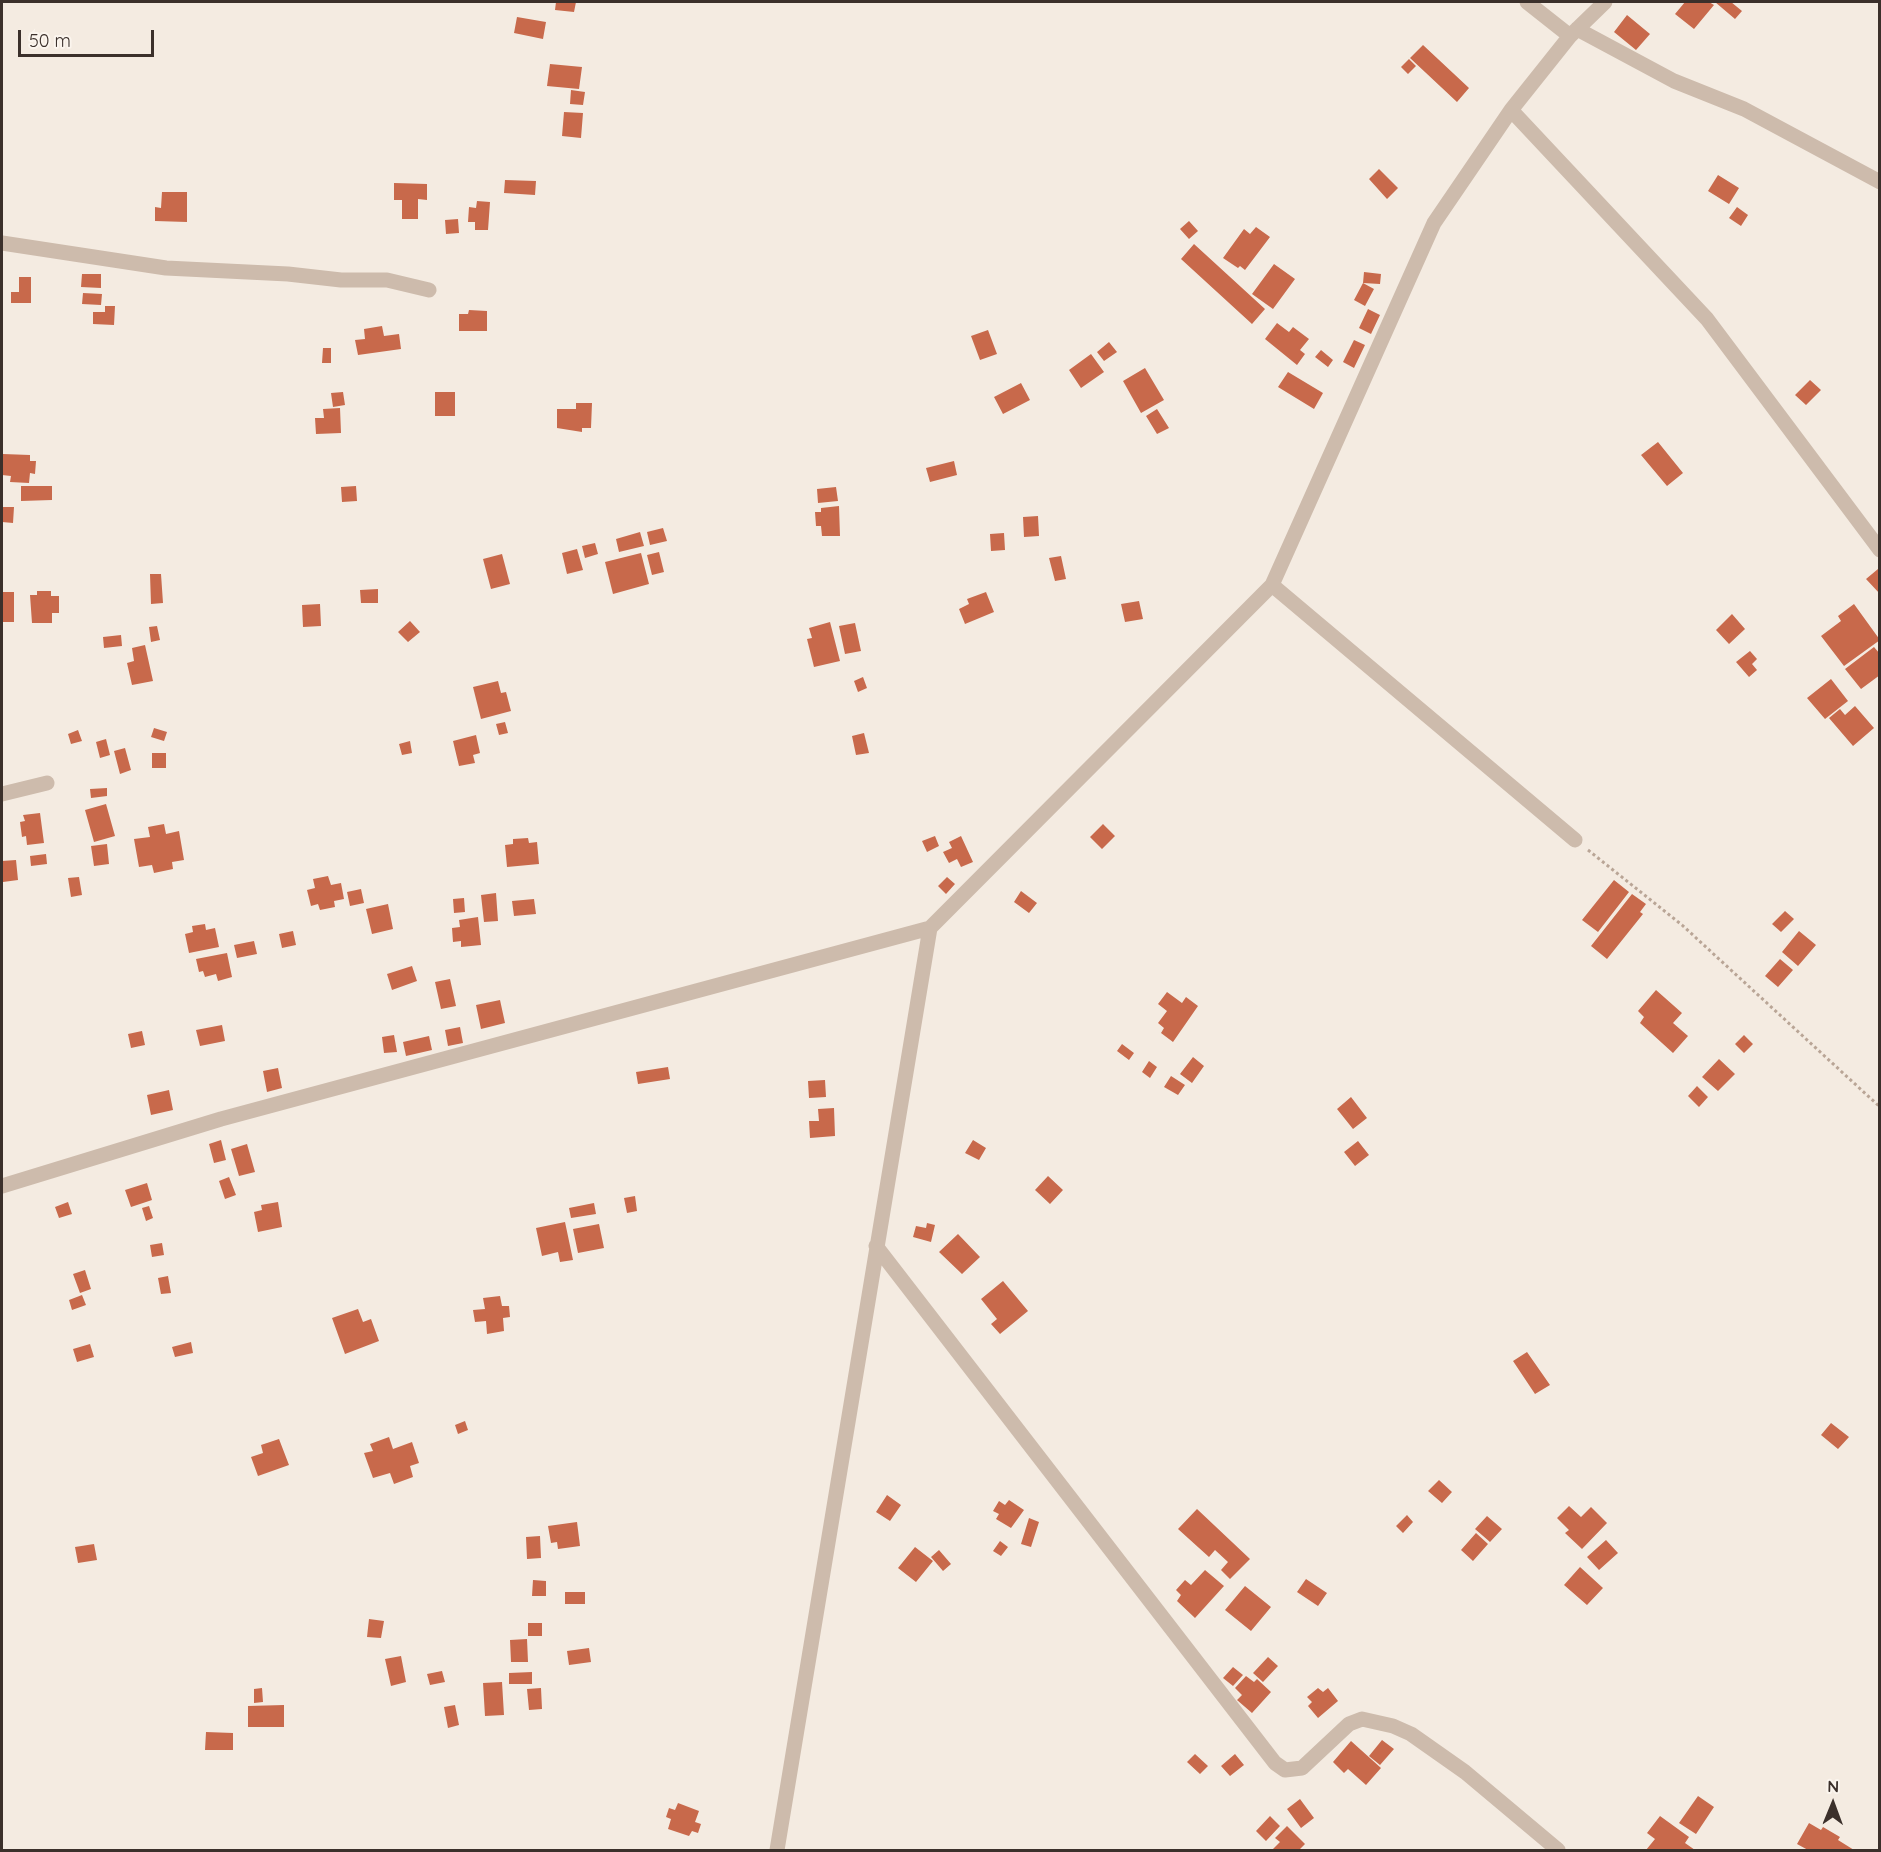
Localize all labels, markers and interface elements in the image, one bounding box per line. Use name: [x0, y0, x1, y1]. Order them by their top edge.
scale bar: [21, 18, 158, 56]
text: 50 m: [29, 29, 71, 52]
north arrow: [1803, 1774, 1863, 1834]
text: N: [1827, 1776, 1839, 1796]

